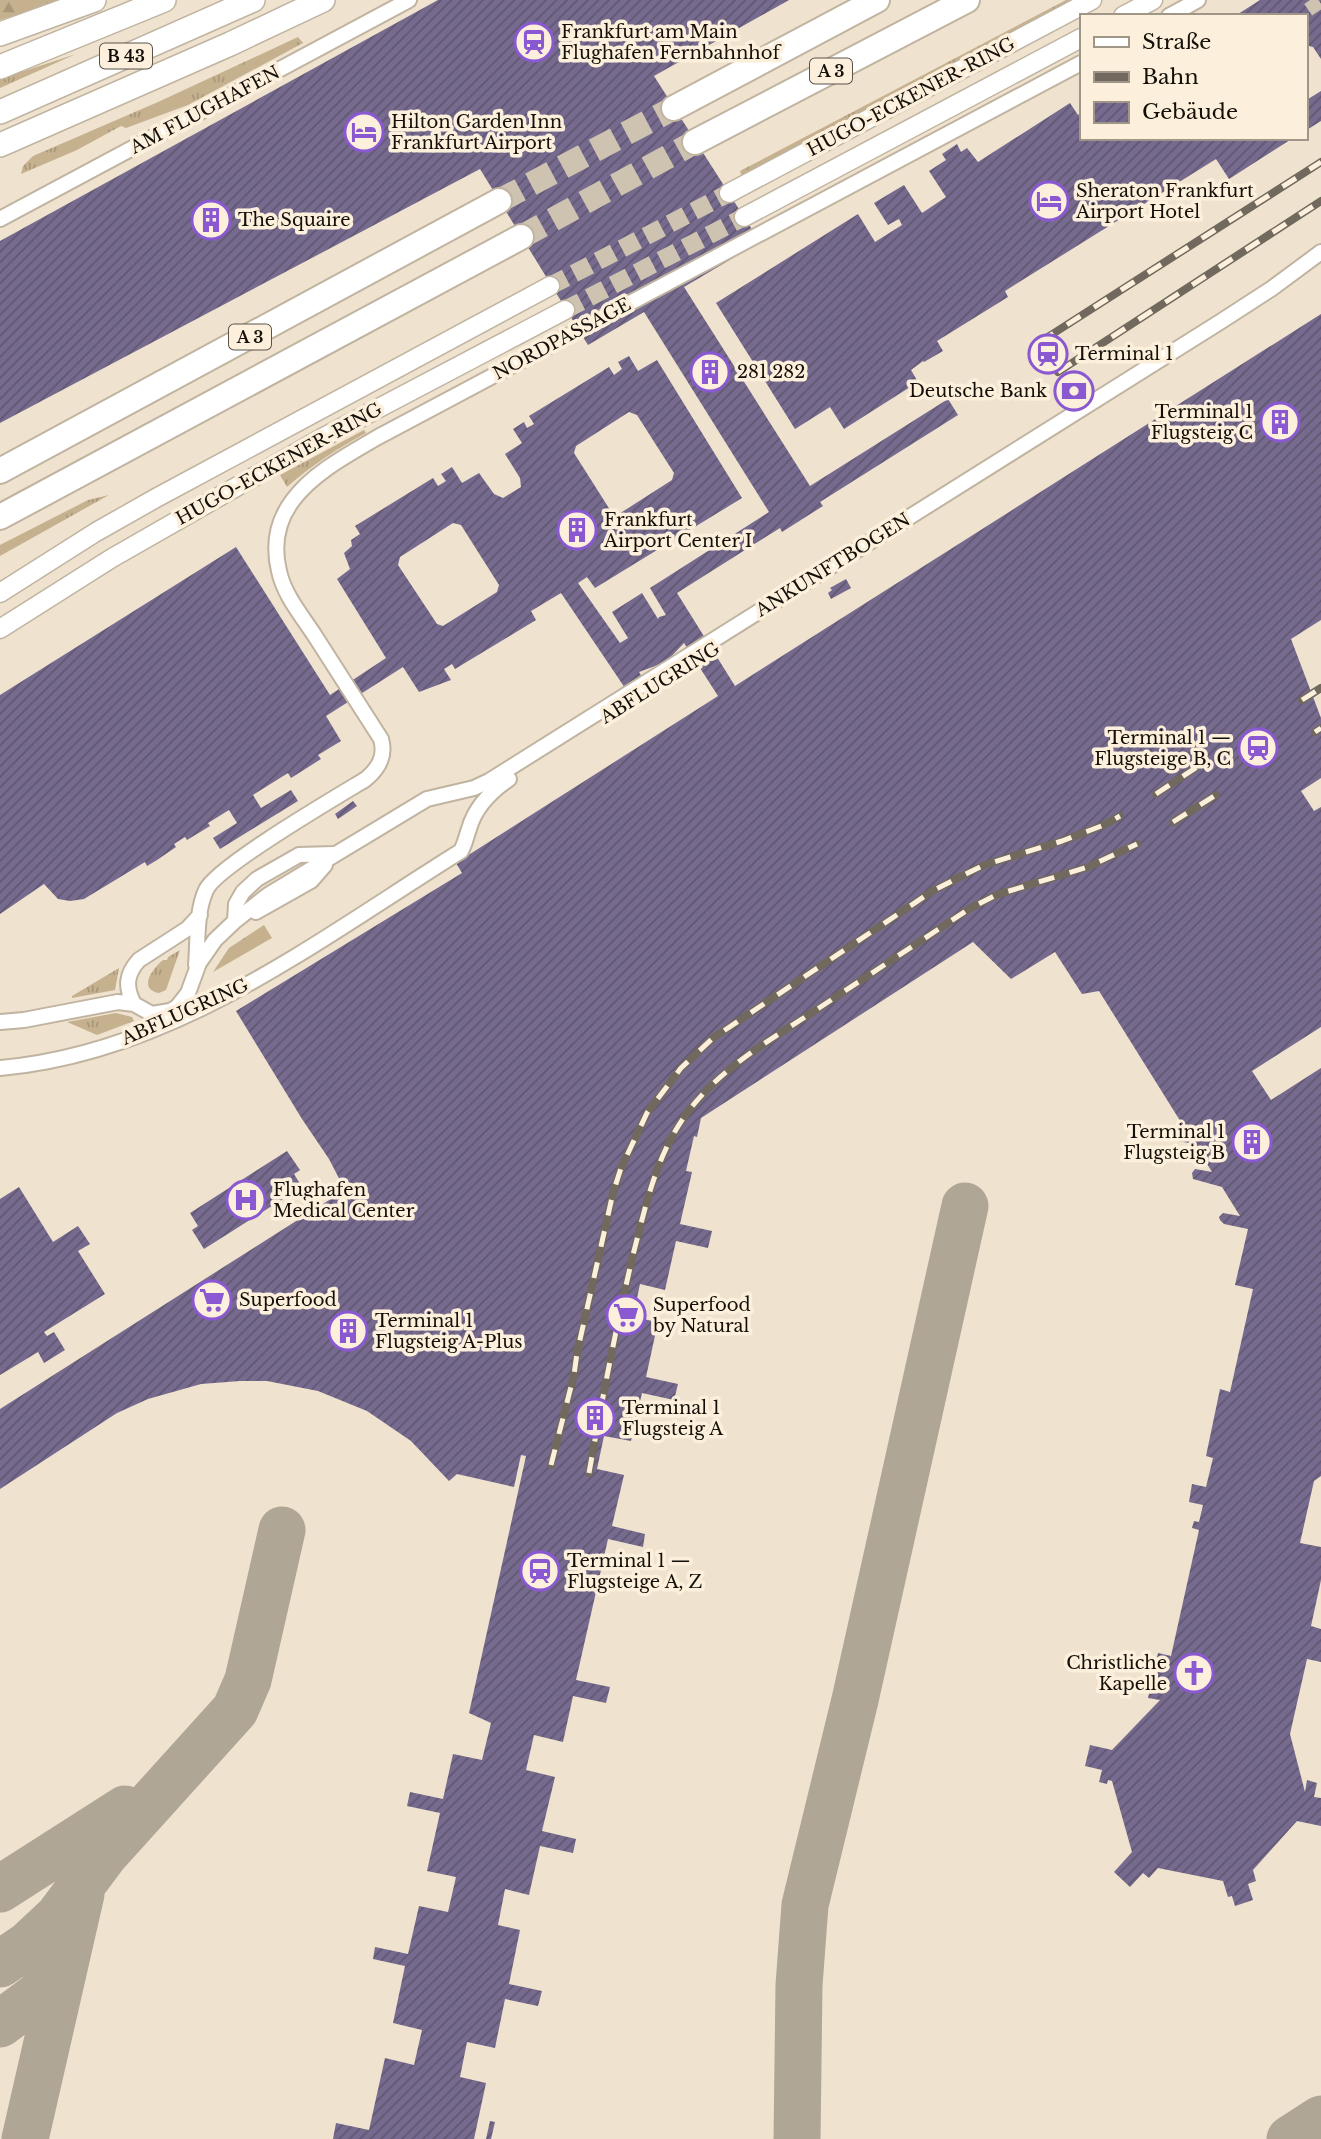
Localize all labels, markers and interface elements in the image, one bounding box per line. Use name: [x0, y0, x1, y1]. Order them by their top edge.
legend: [1080, 14, 1307, 140]
station icon: Frankfurt am Main Flughafen Fernbahnhof: [513, 21, 555, 63]
place label: Frankfurt am Main Flughafen Fernbahnhof: [561, 21, 783, 64]
text: Straße: [1142, 29, 1211, 55]
street label: HUGO-ECKENER-RING: [803, 33, 1019, 161]
road number: B 43: [100, 44, 152, 68]
road number: A 3: [810, 58, 852, 83]
street label: AM FLUGHAFEN: [126, 61, 284, 159]
text: Bahn: [1142, 64, 1199, 90]
text: Gebäude: [1142, 99, 1238, 125]
hotel icon: Hilton Garden Inn Frankfurt Airport: [343, 111, 385, 153]
place label: Hilton Garden Inn Frankfurt Airport: [391, 111, 562, 154]
hotel icon: Sheraton Frankfurt Airport Hotel: [1028, 180, 1070, 222]
place label: Sheraton Frankfurt Airport Hotel: [1075, 180, 1254, 223]
building icon: The Squaire: [190, 199, 232, 241]
place label: The Squaire: [238, 209, 351, 231]
street label: NORDPASSAGE: [489, 293, 635, 385]
road number: A 3: [229, 324, 271, 350]
station icon: Terminal 1: [1027, 333, 1069, 375]
place label: Terminal 1: [1075, 343, 1173, 365]
building icon: 281 282: [689, 351, 731, 393]
place label: 281 282: [737, 361, 805, 383]
bank icon: Deutsche Bank: [1053, 370, 1095, 412]
place label: Deutsche Bank: [909, 380, 1047, 402]
street label: HUGO-ECKENER-RING: [172, 398, 386, 530]
place label: Terminal 1 Flugsteig C: [1151, 401, 1253, 444]
building icon: Terminal 1 Flugsteig C: [1259, 401, 1301, 443]
street label: ANKUNFTBOGEN: [751, 508, 914, 622]
building icon: Frankfurt Airport Center I: [556, 509, 598, 551]
place label: Frankfurt Airport Center I: [603, 509, 752, 552]
street label: ABFLUGRING: [595, 637, 724, 729]
place label: Terminal 1 — Flugsteige B, C: [1094, 727, 1231, 770]
station icon: Terminal 1 — Flugsteige B, C: [1237, 727, 1279, 769]
street label: ABFLUGRING: [117, 974, 252, 1050]
place label: Terminal 1 Flugsteig B: [1123, 1121, 1225, 1164]
building icon: Terminal 1 Flugsteig B: [1231, 1121, 1273, 1163]
hospital icon: Flughafen Medical Center: [225, 1179, 267, 1221]
place label: Flughafen Medical Center: [273, 1179, 415, 1222]
supermarket icon: Superfood: [191, 1279, 233, 1321]
place label: Superfood: [239, 1289, 337, 1311]
supermarket icon: Superfood by Natural: [605, 1294, 647, 1336]
place label: Superfood by Natural: [652, 1294, 751, 1337]
building icon: Terminal 1 Flugsteig A-Plus: [327, 1310, 369, 1352]
place label: Terminal 1 Flugsteig A-Plus: [375, 1310, 522, 1353]
building icon: Terminal 1 Flugsteig A: [574, 1397, 616, 1439]
place label: Terminal 1 Flugsteig A: [622, 1397, 724, 1440]
station icon: Terminal 1 — Flugsteige A, Z: [519, 1550, 561, 1592]
place label: Terminal 1 — Flugsteige A, Z: [567, 1550, 702, 1593]
place label: Christliche Kapelle: [1066, 1652, 1167, 1695]
church icon: Christliche Kapelle: [1173, 1652, 1215, 1694]

